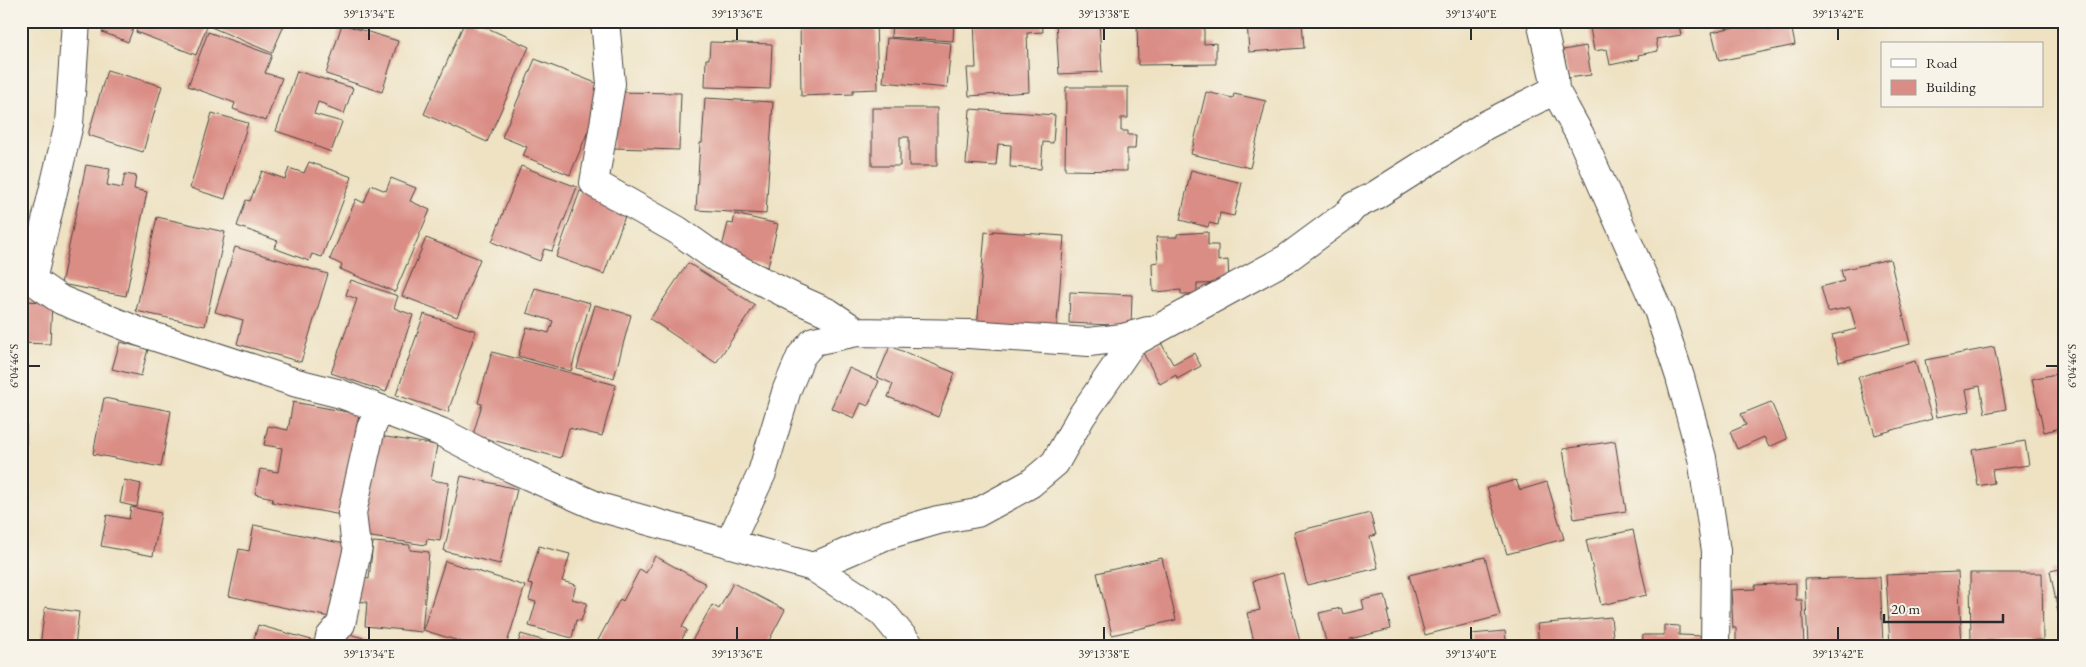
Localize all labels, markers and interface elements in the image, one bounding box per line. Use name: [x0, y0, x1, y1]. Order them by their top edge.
text: 39°13'34"E: [343, 6, 395, 22]
text: 39°13'36"E: [711, 6, 763, 22]
text: 39°13'38"E: [1078, 6, 1130, 22]
text: 39°13'40"E: [1445, 6, 1497, 22]
text: 39°13'42"E: [1812, 6, 1864, 22]
legend: [1881, 42, 2044, 108]
text: Road: [1926, 53, 1958, 72]
text: Building: [1926, 77, 1976, 96]
text: 6°04'46"S: [6, 343, 22, 388]
text: 6°04'46"S: [2064, 343, 2080, 388]
scale bar: [1884, 592, 2002, 624]
text: 20 m: [1891, 599, 1920, 618]
text: 39°13'34"E: [343, 646, 395, 662]
text: 39°13'36"E: [711, 646, 763, 662]
text: 39°13'38"E: [1078, 646, 1130, 662]
text: 39°13'40"E: [1445, 646, 1497, 662]
text: 39°13'42"E: [1812, 646, 1864, 662]

